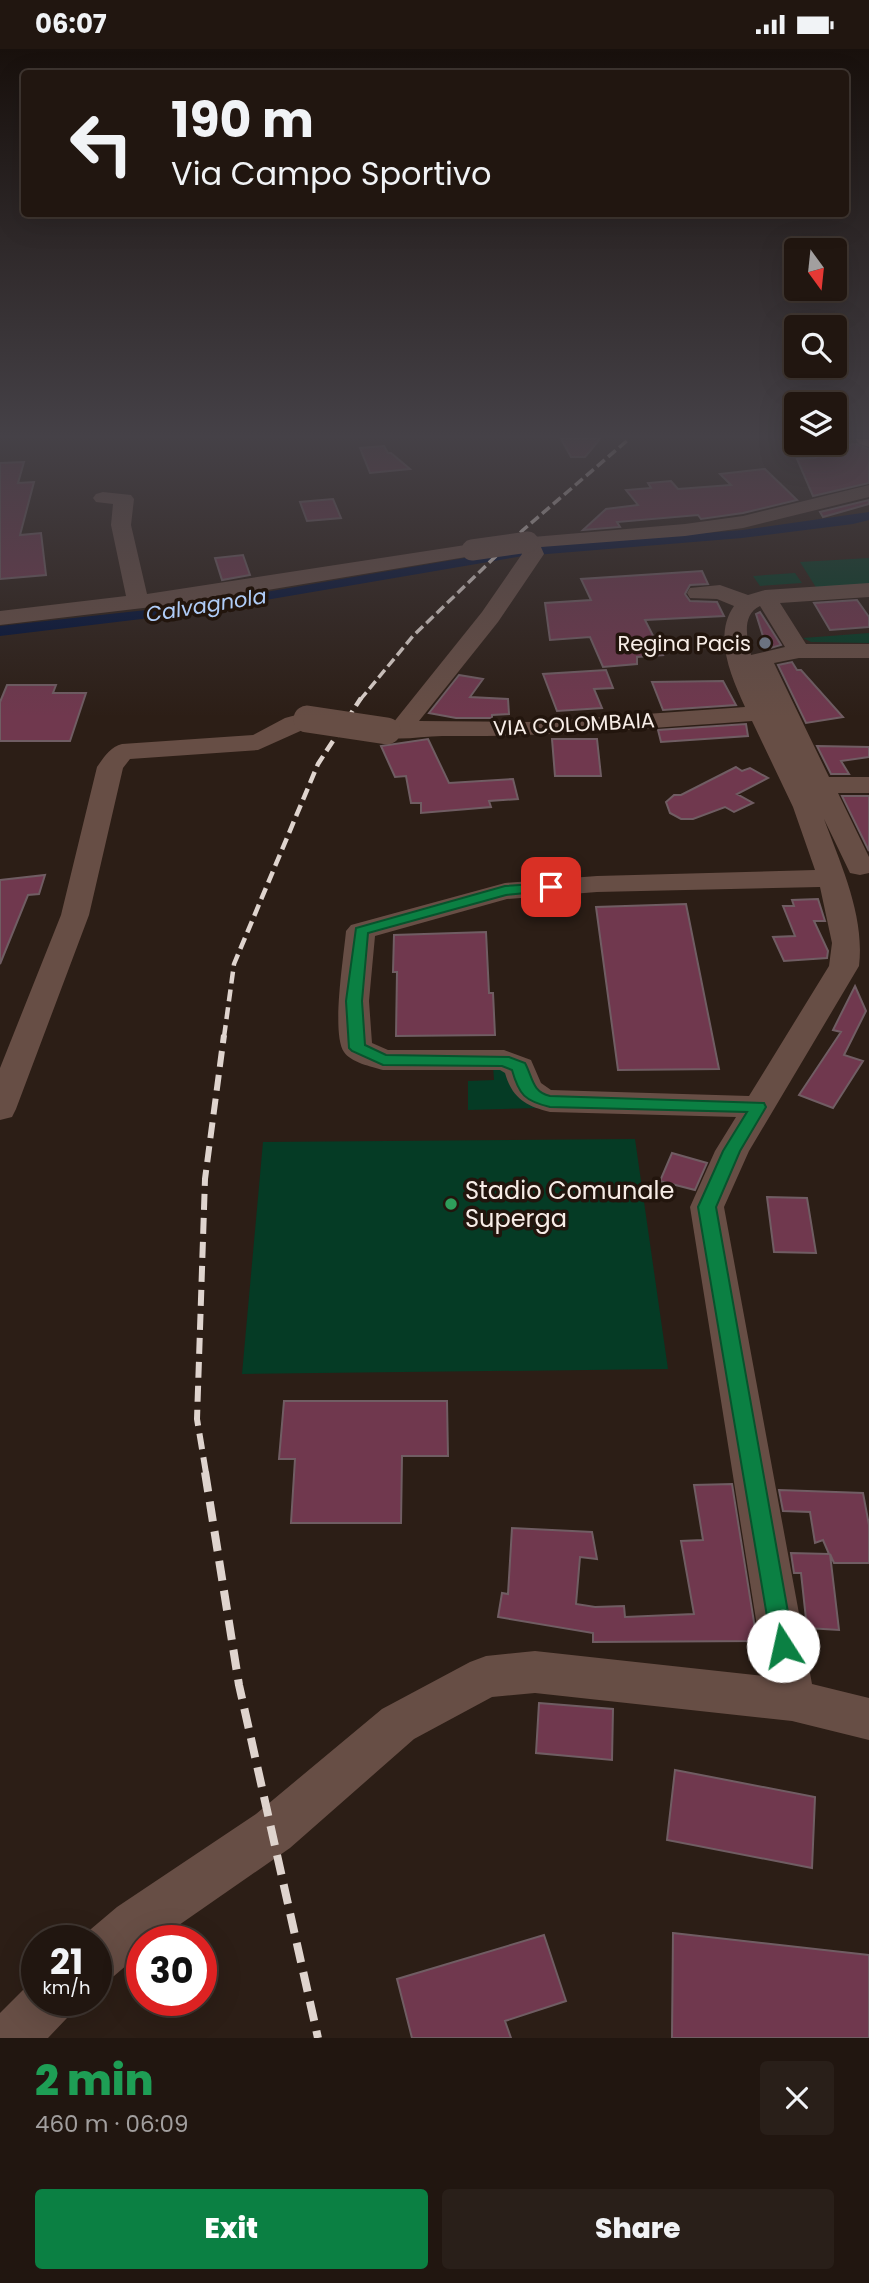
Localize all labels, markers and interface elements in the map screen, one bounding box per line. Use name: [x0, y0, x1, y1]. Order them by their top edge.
text: 06:07: [35, 6, 107, 42]
text: 190 m: [171, 86, 314, 154]
icon: left: [56, 98, 147, 189]
text: Via Campo Sportivo: [171, 151, 491, 196]
north arrow: [784, 238, 847, 301]
map controls: [784, 238, 847, 455]
button: search: [784, 315, 847, 378]
button: layers: [784, 392, 847, 455]
water label: Calvagnola: [143, 581, 269, 629]
place label: Regina Pacis: [617, 629, 751, 658]
marker: Regina Pacis: [757, 635, 773, 651]
street label: VIA COLOMBAIA: [492, 705, 656, 743]
pin: [521, 857, 581, 917]
icon: arrive: [532, 868, 570, 906]
place label: Stadio Comunale Superga: [465, 1174, 674, 1235]
marker: Stadio Comunale Superga: [443, 1196, 459, 1212]
position arrow: [746, 1609, 820, 1683]
speed limit sign: 30: [126, 1925, 217, 2016]
text: 21: [50, 1937, 83, 1986]
text: km/h: [43, 1975, 90, 2000]
text: 2 min: [35, 2051, 153, 2110]
button: close: [760, 2061, 834, 2135]
text: 460 m · 06:09: [35, 2108, 188, 2140]
button: Exit: [35, 2189, 428, 2269]
button: Share: [442, 2189, 834, 2269]

